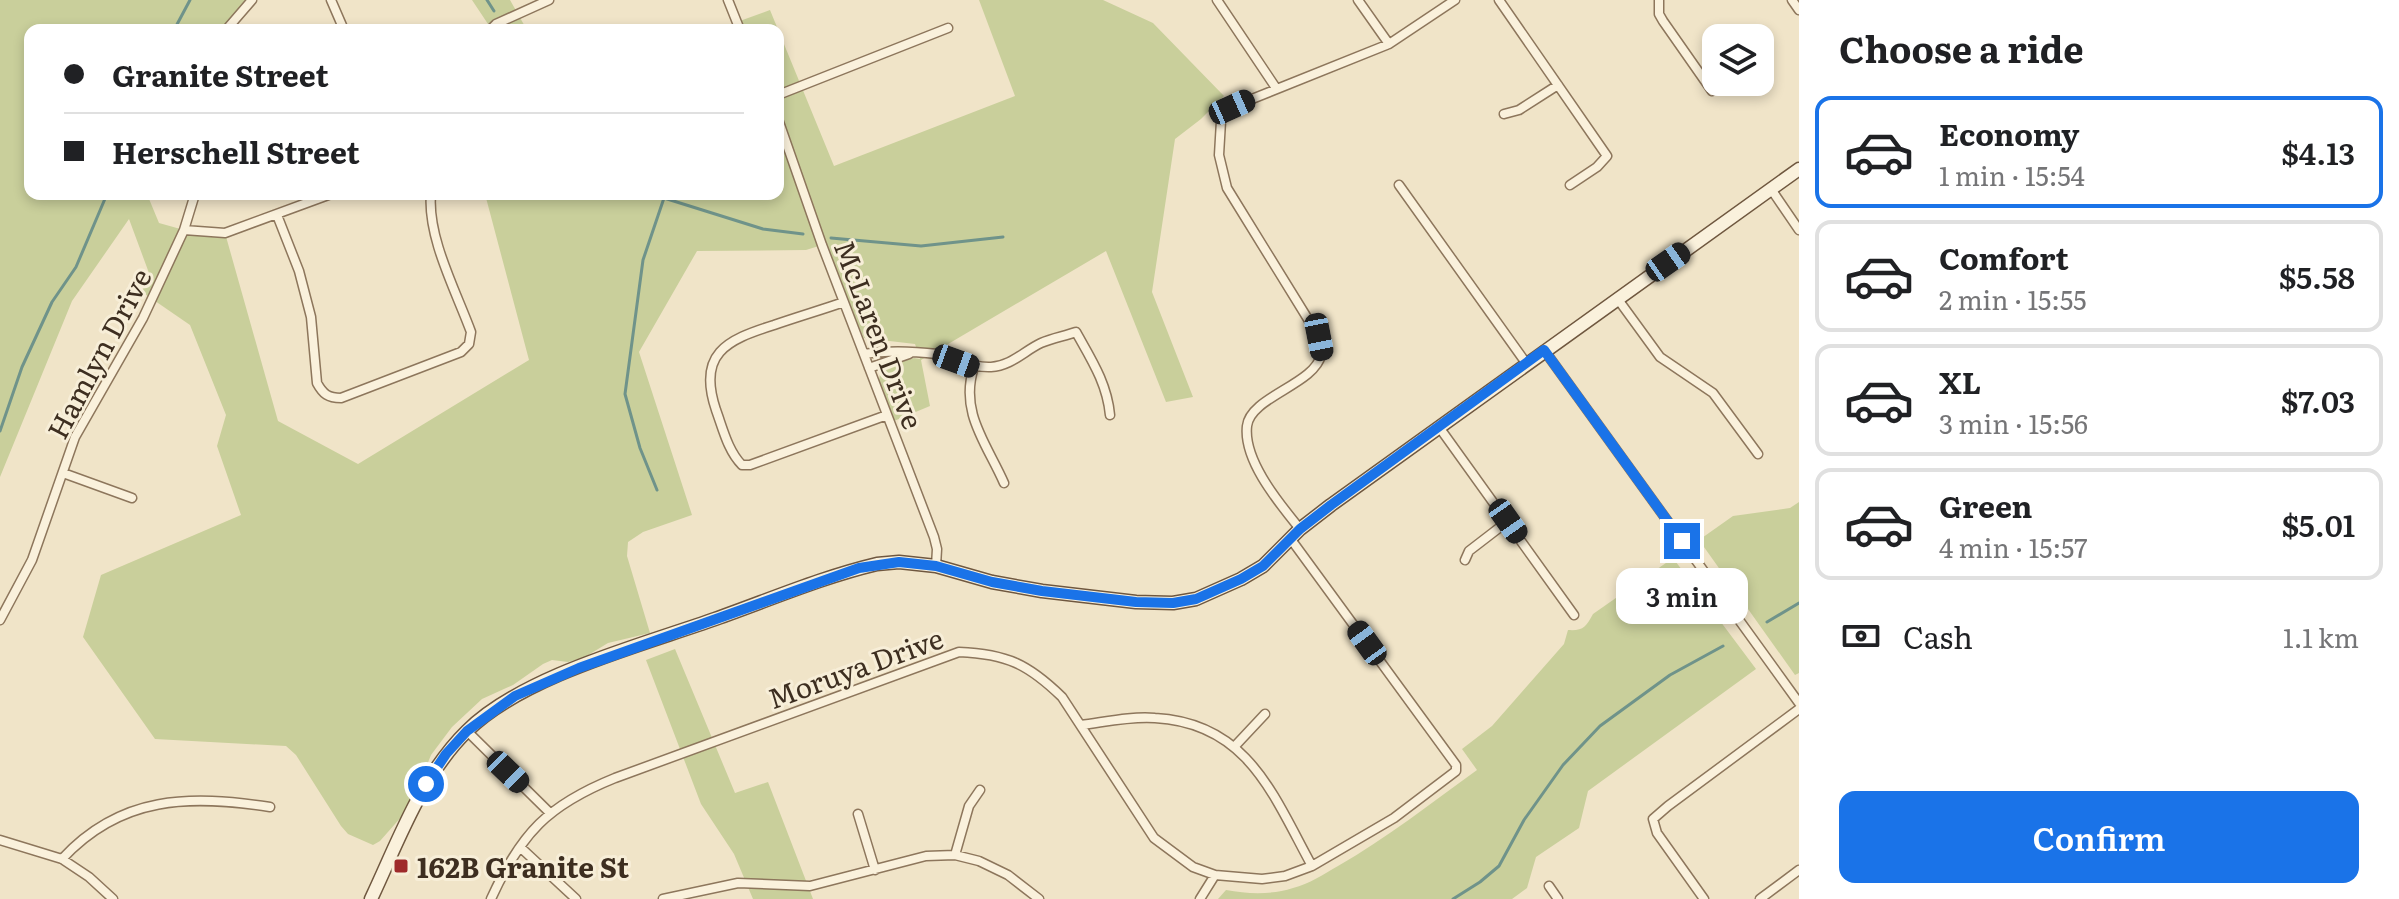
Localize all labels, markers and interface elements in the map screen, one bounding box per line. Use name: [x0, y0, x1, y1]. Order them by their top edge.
text: Choose a ride: [1839, 21, 2084, 74]
map controls: [1702, 24, 1774, 96]
button: layers: [1702, 24, 1774, 96]
text: Granite Street: [112, 52, 329, 96]
car: [1205, 86, 1259, 128]
text: Economy: [1939, 111, 2079, 155]
icon: car: [1843, 116, 1915, 188]
text: Herschell Street: [112, 129, 360, 173]
text: $4.13: [2281, 130, 2355, 174]
text: 1 min · 15:54: [1939, 155, 2085, 194]
street label: McLaren Drive: [825, 234, 935, 434]
text: Comfort: [1939, 235, 2069, 279]
car: [1641, 238, 1695, 286]
icon: car: [1843, 240, 1915, 312]
text: $5.58: [2279, 254, 2355, 298]
street label: Hamlyn Drive: [35, 260, 161, 446]
text: 2 min · 15:55: [1939, 279, 2086, 318]
car: [1303, 311, 1335, 363]
car: [929, 342, 983, 380]
text: XL: [1939, 359, 1981, 403]
icon: car: [1843, 364, 1915, 436]
text: $7.03: [2281, 378, 2355, 422]
text: 3 min · 15:56: [1939, 403, 2088, 442]
text: Green: [1939, 483, 2032, 527]
icon: car: [1843, 488, 1915, 560]
car: [1484, 494, 1532, 548]
text: $5.01: [2281, 502, 2355, 546]
route end: [1664, 523, 1700, 559]
text: 4 min · 15:57: [1939, 527, 2087, 566]
callout: 3 min: [1616, 569, 1748, 625]
text: 3 min: [1646, 576, 1718, 615]
icon: cash: [1839, 614, 1883, 658]
text: Cash: [1903, 614, 1973, 658]
street label: Moruya Drive: [761, 616, 949, 718]
car: [1343, 617, 1391, 669]
text: 1.1 km: [2283, 617, 2359, 656]
car: [482, 747, 534, 797]
route start: [408, 766, 444, 802]
button: Confirm: [1839, 791, 2359, 883]
place label: 162B Granite St: [417, 845, 630, 887]
marker: 162B Granite St: [392, 857, 410, 875]

